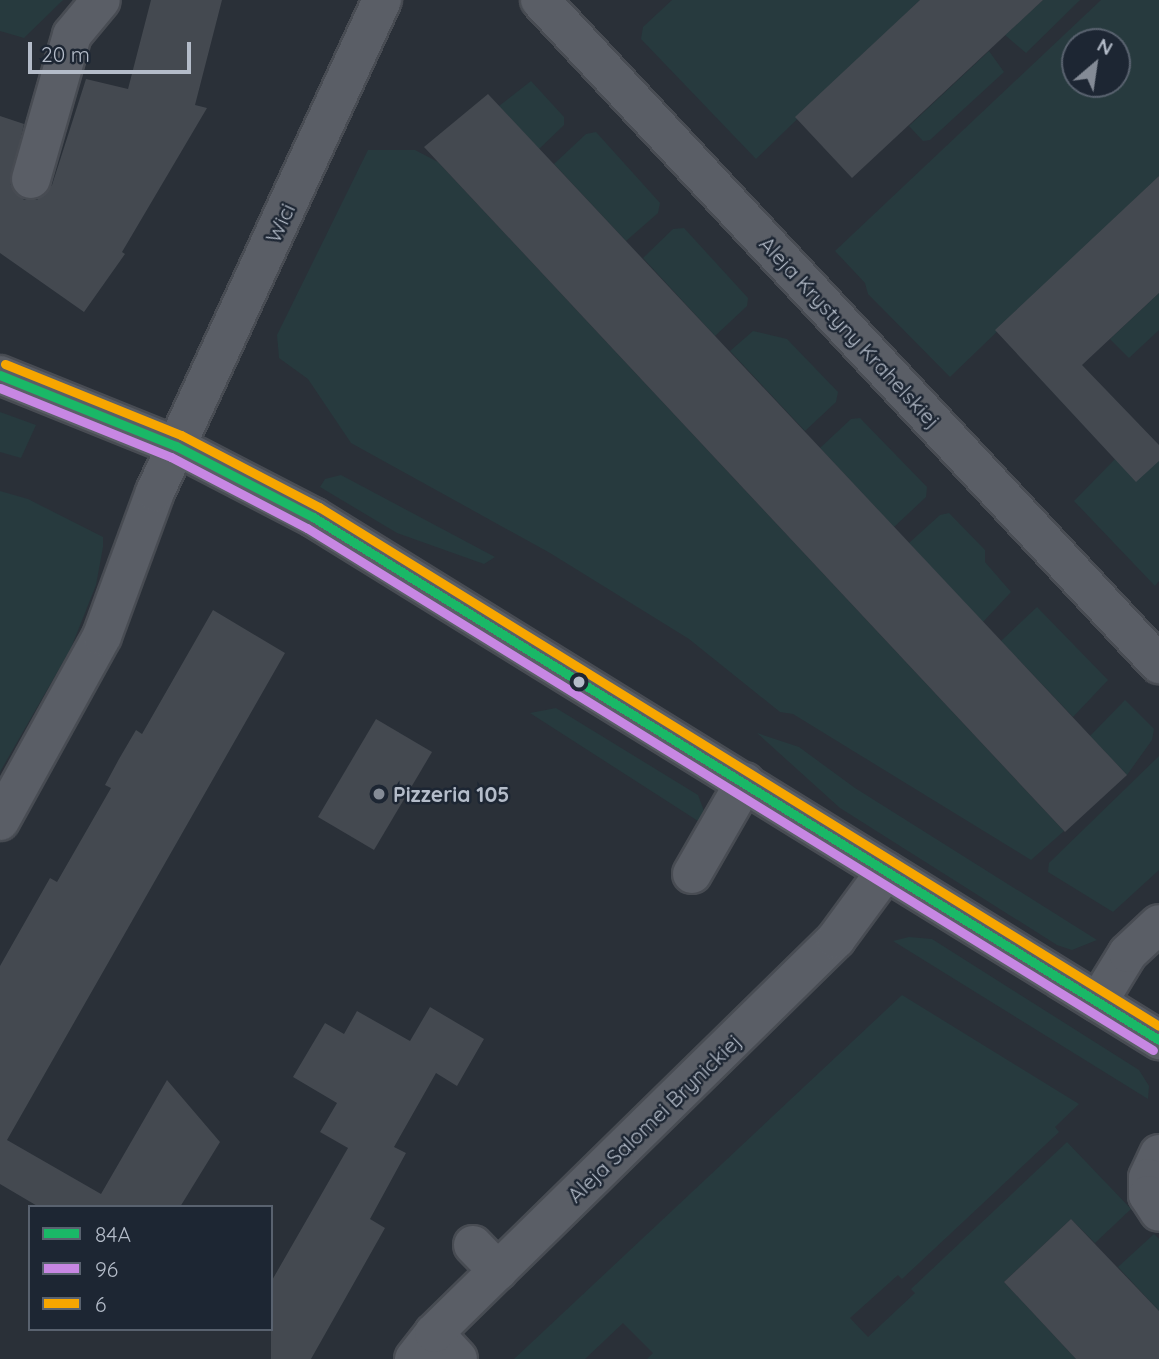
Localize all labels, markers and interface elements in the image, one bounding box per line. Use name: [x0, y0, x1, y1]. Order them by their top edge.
scale bar: [32, 28, 194, 72]
north arrow: [1061, 28, 1131, 98]
text: N: [1093, 33, 1117, 60]
text: 20 m: [41, 41, 90, 67]
street label: Wici: [260, 199, 300, 247]
street label: Aleja Krystyny Krahelskiej: [755, 231, 945, 433]
unlabelled marker: [572, 675, 586, 689]
place label: Pizzeria 105: [393, 781, 509, 807]
marker: Pizzeria 105: [371, 786, 387, 802]
street label: Aleja Salomei Brynickiej: [562, 1028, 746, 1208]
legend: [28, 1205, 273, 1331]
text: 84A: [95, 1221, 131, 1247]
text: 96: [95, 1256, 118, 1282]
text: 6: [95, 1291, 106, 1317]

